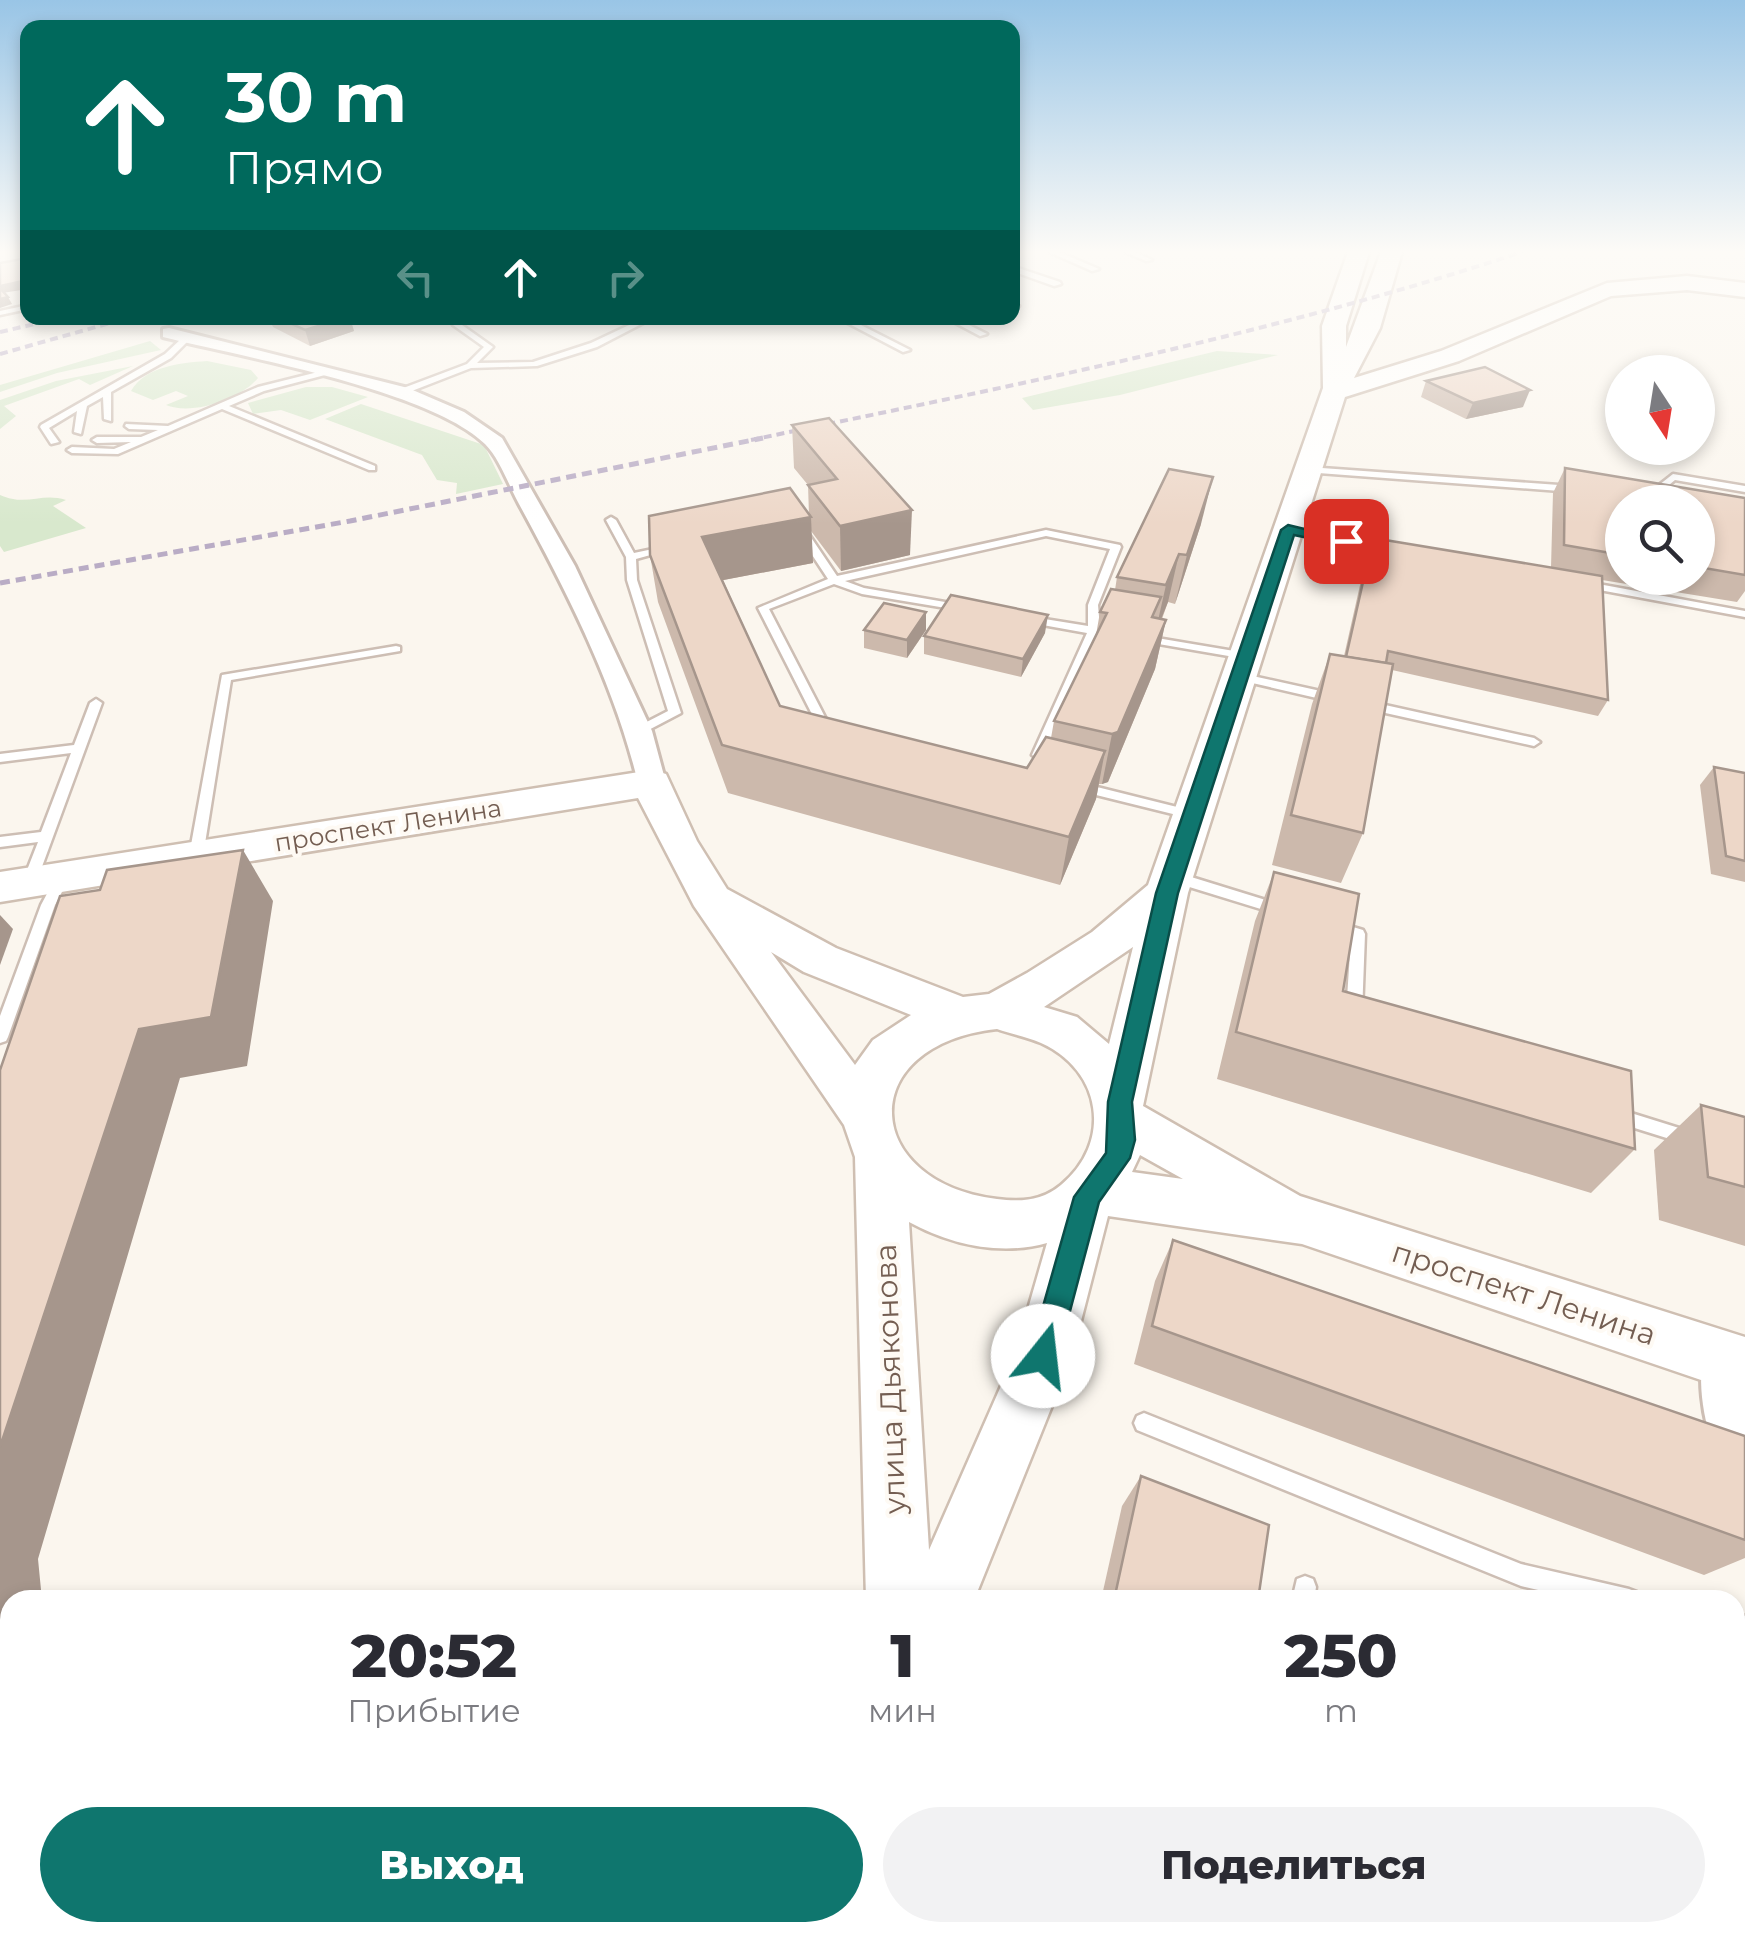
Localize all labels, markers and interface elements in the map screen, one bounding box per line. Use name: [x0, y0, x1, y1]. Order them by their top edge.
text: 30 m: [225, 54, 407, 140]
icon: ahead: [60, 60, 190, 190]
text: Прямо: [225, 140, 384, 195]
icon: left: [388, 250, 443, 305]
icon: ahead: [493, 250, 548, 305]
icon: right: [598, 250, 653, 305]
north arrow: [1605, 355, 1715, 465]
map controls: [1605, 355, 1715, 595]
button: search: [1605, 485, 1715, 595]
pin: [1304, 499, 1389, 584]
icon: arrive: [1319, 514, 1374, 569]
street label: проспект Ленина: [272, 792, 504, 858]
street label: проспект Ленина: [1387, 1233, 1661, 1353]
street label: улица Дьяконова: [867, 1243, 913, 1516]
position arrow: [991, 1304, 1095, 1408]
text: 20:52: [351, 1619, 517, 1692]
text: 1: [890, 1619, 915, 1692]
text: 250: [1284, 1619, 1398, 1692]
text: Прибытие: [347, 1691, 521, 1730]
text: мин: [868, 1691, 937, 1730]
text: m: [1324, 1691, 1358, 1730]
button: Выход: [40, 1807, 863, 1922]
button: Поделиться: [883, 1807, 1705, 1922]

